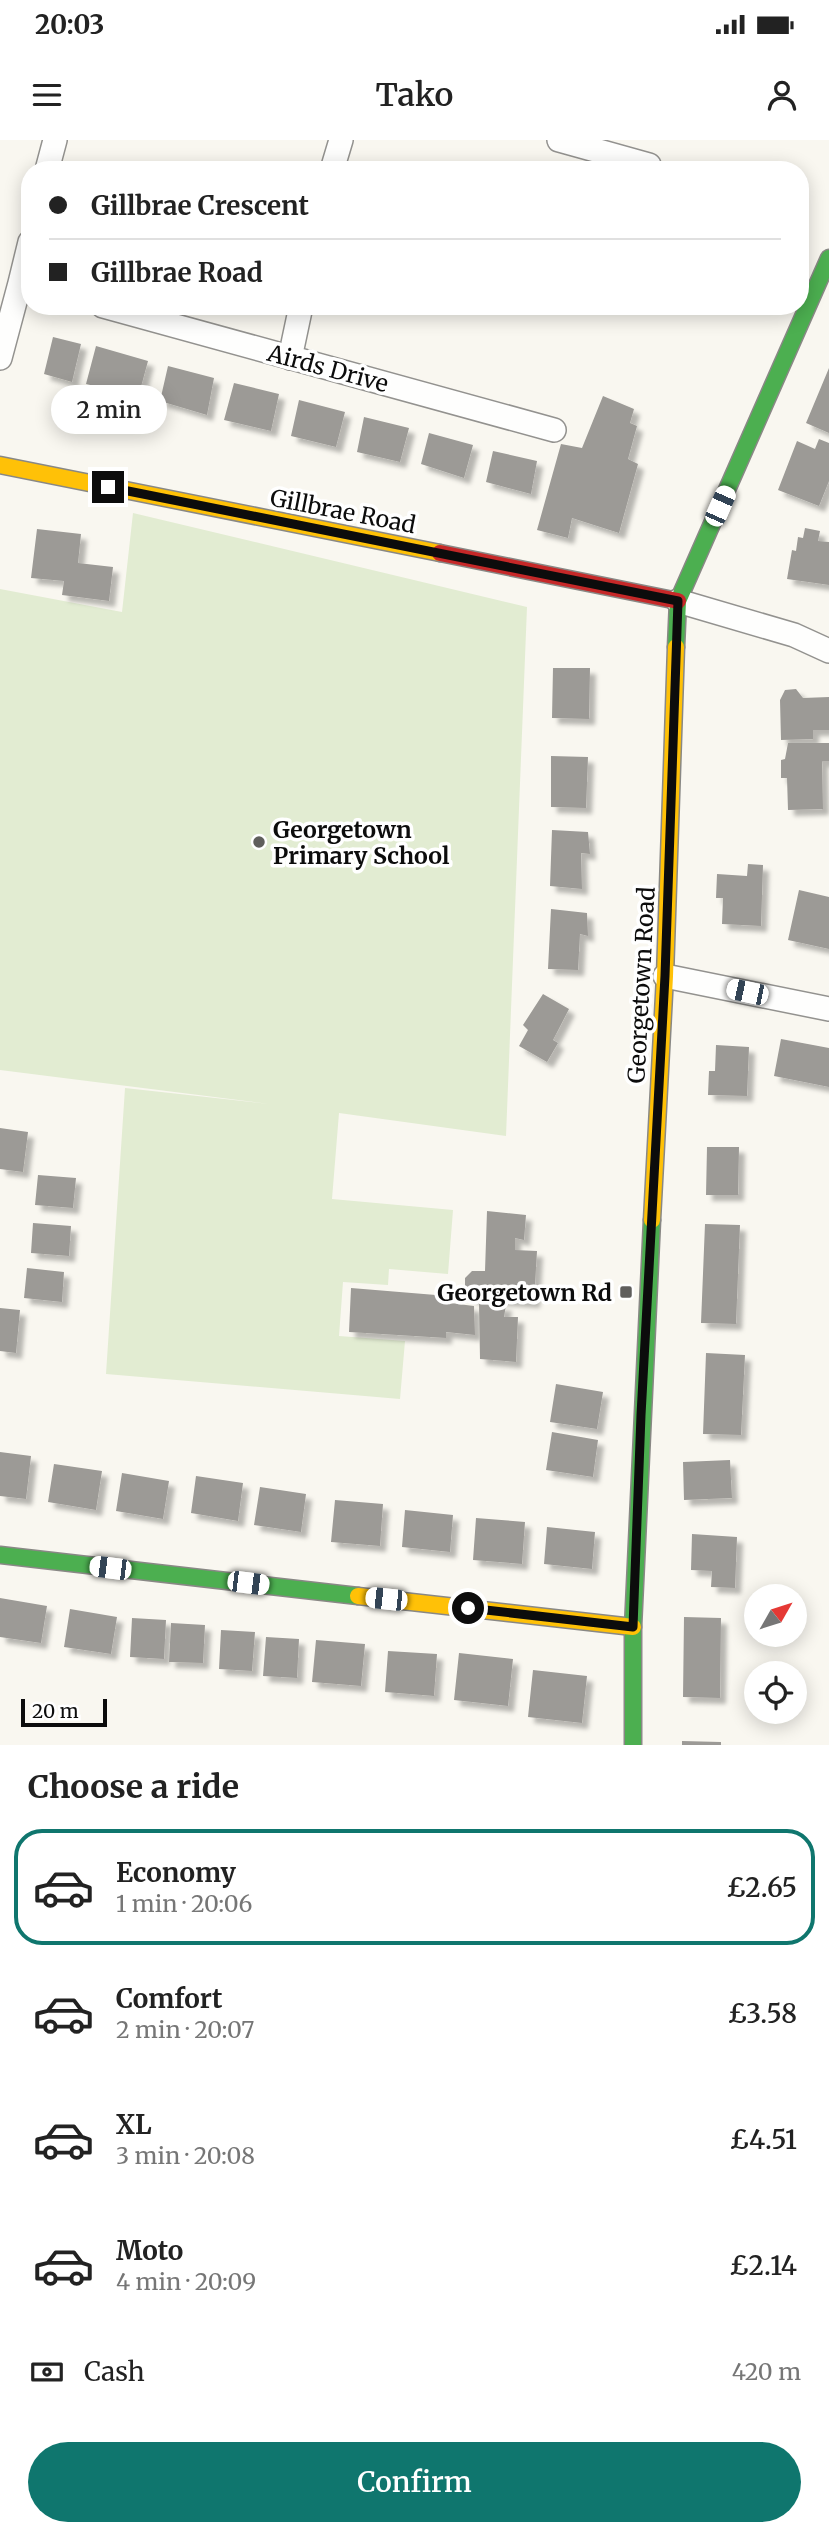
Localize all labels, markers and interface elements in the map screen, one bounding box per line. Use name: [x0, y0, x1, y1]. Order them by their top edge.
text: 20:03: [35, 8, 104, 41]
text: Tako: [376, 75, 453, 115]
icon: menu: [28, 76, 66, 114]
icon: person: [763, 76, 801, 114]
text: Gillbrae Crescent: [91, 189, 309, 222]
text: Gillbrae Road: [91, 256, 263, 289]
street label: Airds Drive: [263, 338, 392, 398]
callout: 2 min: [50, 386, 166, 434]
text: 2 min: [77, 395, 141, 424]
route end: [92, 471, 124, 503]
street label: Gillbrae Road: [268, 483, 418, 539]
car: [702, 483, 739, 529]
place label: Georgetown Primary School: [273, 815, 450, 870]
marker: Georgetown Primary School: [251, 834, 267, 850]
street label: Georgetown Road: [621, 886, 661, 1084]
car: [725, 977, 770, 1007]
place label: Georgetown Rd: [437, 1278, 612, 1307]
marker: Georgetown Rd: [618, 1284, 634, 1300]
car: [88, 1555, 133, 1581]
car: [226, 1570, 271, 1596]
north arrow: [744, 1584, 807, 1647]
map controls: [744, 1584, 807, 1724]
car: [365, 1586, 408, 1612]
route start: [452, 1592, 484, 1624]
button: locate: [744, 1661, 807, 1724]
scale bar: [21, 1696, 107, 1728]
text: 20 m: [32, 1699, 79, 1723]
text: Choose a ride: [28, 1767, 239, 1807]
icon: car: [32, 1856, 95, 1919]
text: Economy: [116, 1856, 236, 1889]
text: £2.65: [726, 1871, 797, 1904]
text: 1 min · 20:06: [116, 1889, 253, 1918]
icon: car: [32, 1982, 95, 2045]
text: Comfort: [116, 1982, 222, 2015]
text: £3.58: [728, 1997, 797, 2030]
text: 2 min · 20:07: [116, 2015, 254, 2044]
icon: car: [32, 2108, 95, 2171]
text: XL: [116, 2108, 152, 2141]
text: £4.51: [730, 2123, 797, 2156]
text: 3 min · 20:08: [116, 2141, 255, 2170]
icon: car: [32, 2234, 95, 2297]
text: Moto: [116, 2234, 183, 2267]
text: £2.14: [730, 2249, 797, 2282]
text: 4 min · 20:09: [116, 2267, 256, 2296]
icon: cash: [28, 2353, 66, 2391]
text: Cash: [84, 2355, 145, 2388]
text: 420 m: [732, 2357, 801, 2386]
button: Confirm: [28, 2442, 801, 2522]

